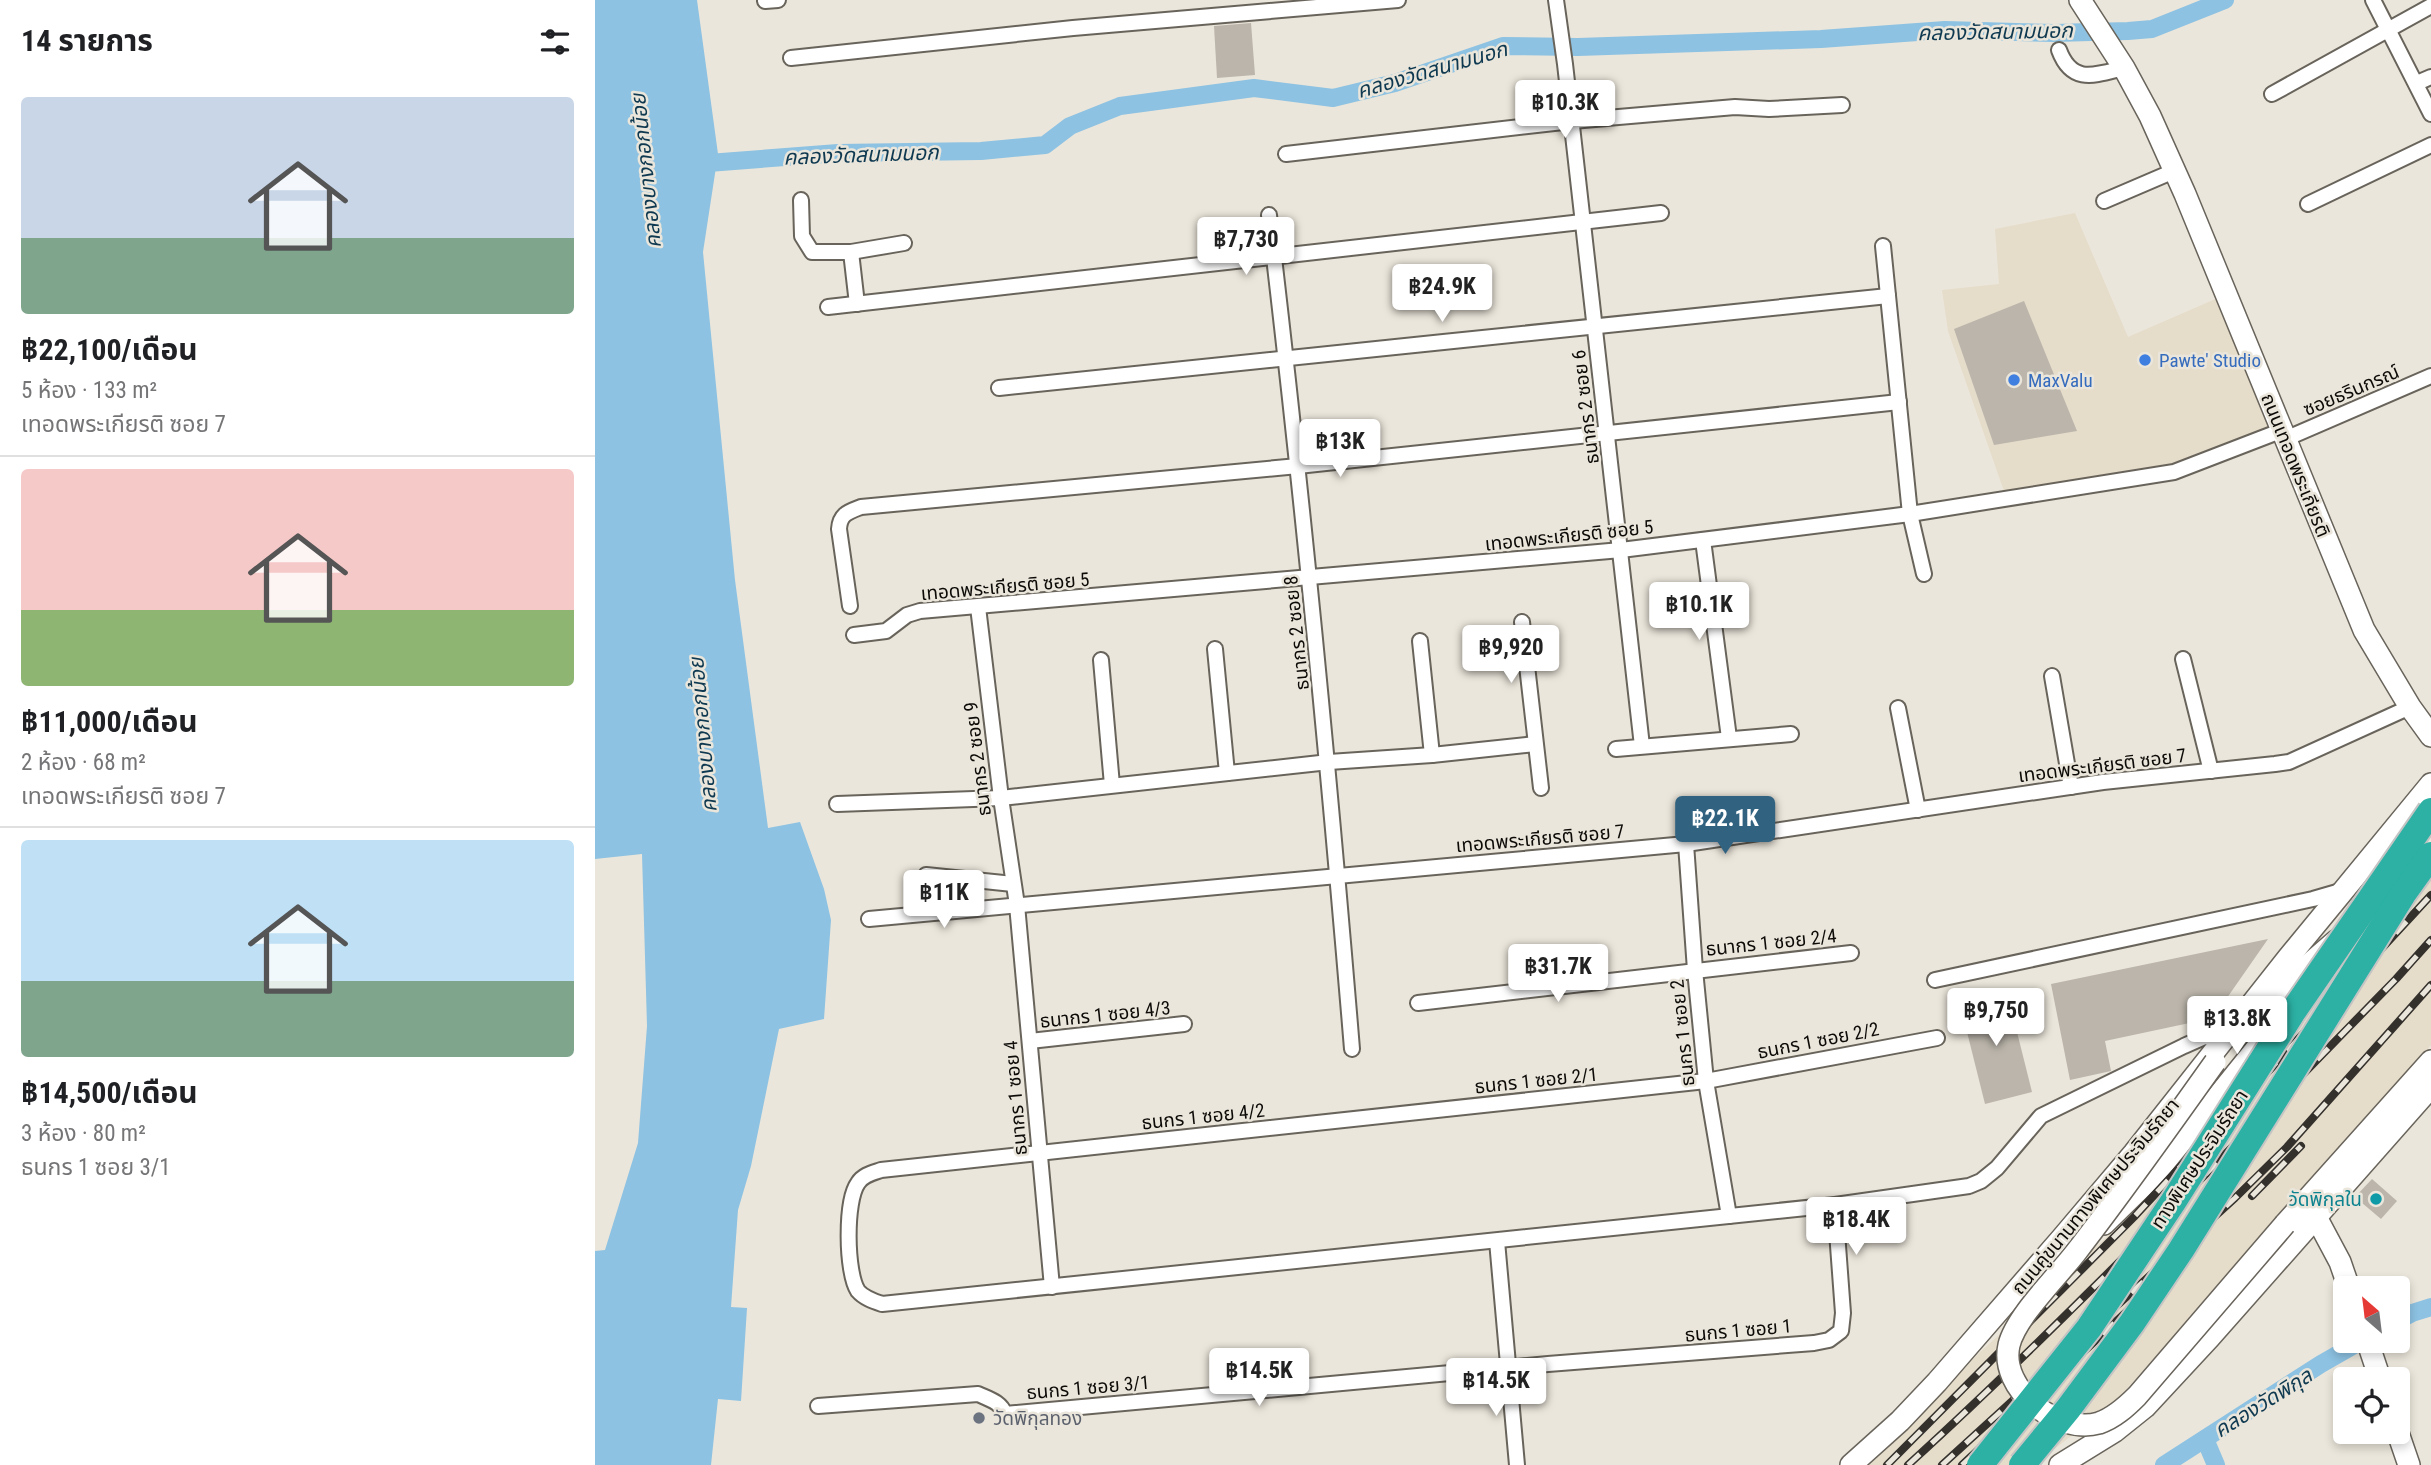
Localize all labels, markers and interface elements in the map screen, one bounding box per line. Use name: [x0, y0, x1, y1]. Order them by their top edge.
water label: คลองวัดสนามนอก: [1917, 19, 2074, 45]
text: 14 รายการ: [21, 23, 153, 58]
icon: filters: [536, 23, 574, 61]
water label: คลองวัดสนามนอก: [1354, 37, 1511, 103]
pin: ฿10.3K: [1508, 80, 1622, 140]
text: ฿10.3K: [1531, 89, 1599, 116]
water label: คลองบางกอกน้อย: [626, 91, 666, 250]
water label: คลองวัดสนามนอก: [783, 140, 940, 170]
icon: home: [235, 143, 361, 269]
pin: ฿7,730: [1189, 218, 1303, 277]
text: ฿7,730: [1213, 226, 1279, 253]
pin: ฿24.9K: [1385, 264, 1499, 324]
text: ฿24.9K: [1408, 273, 1476, 300]
text: ฿22,100/เดือน: [21, 332, 198, 367]
street label: ธนากร 2 ซอย 6: [1567, 348, 1604, 465]
place label: Pawte' Studio: [2159, 349, 2261, 372]
marker: Pawte' Studio: [2137, 352, 2153, 368]
street label: ซอยธรินกรณ์: [2300, 360, 2403, 421]
place label: MaxValu: [2028, 369, 2093, 392]
marker: MaxValu: [2006, 372, 2022, 388]
text: 5 ห้อง · 133 m²: [21, 377, 157, 404]
street label: ถนนเทอดพระเกียรติ: [2256, 390, 2335, 540]
text: เทอดพระเกียรติ ซอย 7: [21, 411, 226, 438]
pin: ฿13K: [1299, 420, 1381, 479]
text: ฿13K: [1315, 428, 1365, 455]
icon: home: [235, 515, 361, 641]
street label: เทอดพระเกียรติ ซอย 5: [1484, 515, 1654, 556]
street label: เทอดพระเกียรติ ซอย 5: [920, 568, 1090, 605]
street label: ธนากร 2 ซอย 8: [1279, 575, 1314, 691]
pin: ฿10.1K: [1642, 582, 1756, 642]
text: ฿10.1K: [1665, 591, 1733, 618]
pin: ฿9,920: [1454, 626, 1568, 685]
text: ฿9,920: [1478, 634, 1544, 661]
water label: คลองบางกอกน้อย: [684, 655, 722, 813]
street label: ธนากร 2 ซอย 9: [959, 700, 996, 817]
text: ฿11,000/เดือน: [21, 704, 198, 739]
street label: เทอดพระเกียรติ ซอย 7: [2017, 744, 2187, 787]
text: 2 ห้อง · 68 m²: [21, 749, 146, 776]
text: เทอดพระเกียรติ ซอย 7: [21, 783, 226, 810]
pin: ฿22.1K: [1668, 796, 1782, 856]
text: ฿22.1K: [1691, 805, 1759, 832]
street label: เทอดพระเกียรติ ซอย 7: [1455, 820, 1625, 857]
pin: ฿11K: [903, 870, 985, 930]
text: ฿11K: [919, 879, 969, 906]
icon: home: [235, 886, 361, 1012]
street label: ธนากร 1 ซอย 2/4: [1705, 924, 1838, 961]
pin: ฿31.7K: [1501, 944, 1615, 1004]
text: ฿31.7K: [1524, 953, 1592, 980]
street label: ธนกร 1 ซอย 2: [1665, 978, 1700, 1087]
pin: ฿9,750: [1939, 988, 2053, 1048]
street label: ธนากร 1 ซอย 4/3: [1039, 996, 1172, 1033]
pin: ฿13.8K: [2180, 996, 2294, 1056]
text: ฿9,750: [1963, 997, 2029, 1024]
text: ฿13.8K: [2203, 1005, 2271, 1032]
street label: ธนกร 1 ซอย 2/2: [1755, 1017, 1881, 1064]
street label: ธนากร 1 ซอย 4: [999, 1040, 1032, 1156]
street label: ธนกร 1 ซอย 2/1: [1473, 1063, 1599, 1098]
text: ฿14,500/เดือน: [21, 1075, 198, 1110]
street label: ทางพิเศษประจิมรัถยา: [2146, 1086, 2253, 1233]
street label: ถนนคู่ขนานทางพิเศษประจิมรัถยา: [2007, 1094, 2185, 1300]
street label: ธนกร 1 ซอย 4/2: [1140, 1099, 1266, 1134]
text: 3 ห้อง · 80 m²: [21, 1120, 146, 1147]
text: ธนกร 1 ซอย 3/1: [21, 1154, 171, 1181]
place label: วัดพิกุลใน: [2288, 1188, 2362, 1211]
marker: วัดพิกุลใน: [2368, 1191, 2384, 1207]
pin: ฿18.4K: [1799, 1198, 1913, 1257]
text: ฿18.4K: [1822, 1206, 1890, 1233]
north arrow: [2333, 1276, 2410, 1353]
map controls: [2333, 1276, 2410, 1444]
street label: ธนกร 1 ซอย 1: [1684, 1314, 1792, 1347]
pin: ฿14.5K: [1202, 1348, 1316, 1408]
text: ฿14.5K: [1225, 1357, 1293, 1384]
pin: ฿14.5K: [1439, 1358, 1553, 1418]
water label: คลองวัดพิกุล: [2210, 1363, 2318, 1443]
text: ฿14.5K: [1462, 1367, 1530, 1394]
button: locate: [2333, 1367, 2410, 1444]
street label: ธนกร 1 ซอย 3/1: [1025, 1371, 1151, 1404]
place label: วัดพิกุลทอง: [993, 1407, 1082, 1430]
marker: วัดพิกุลทอง: [971, 1410, 987, 1426]

